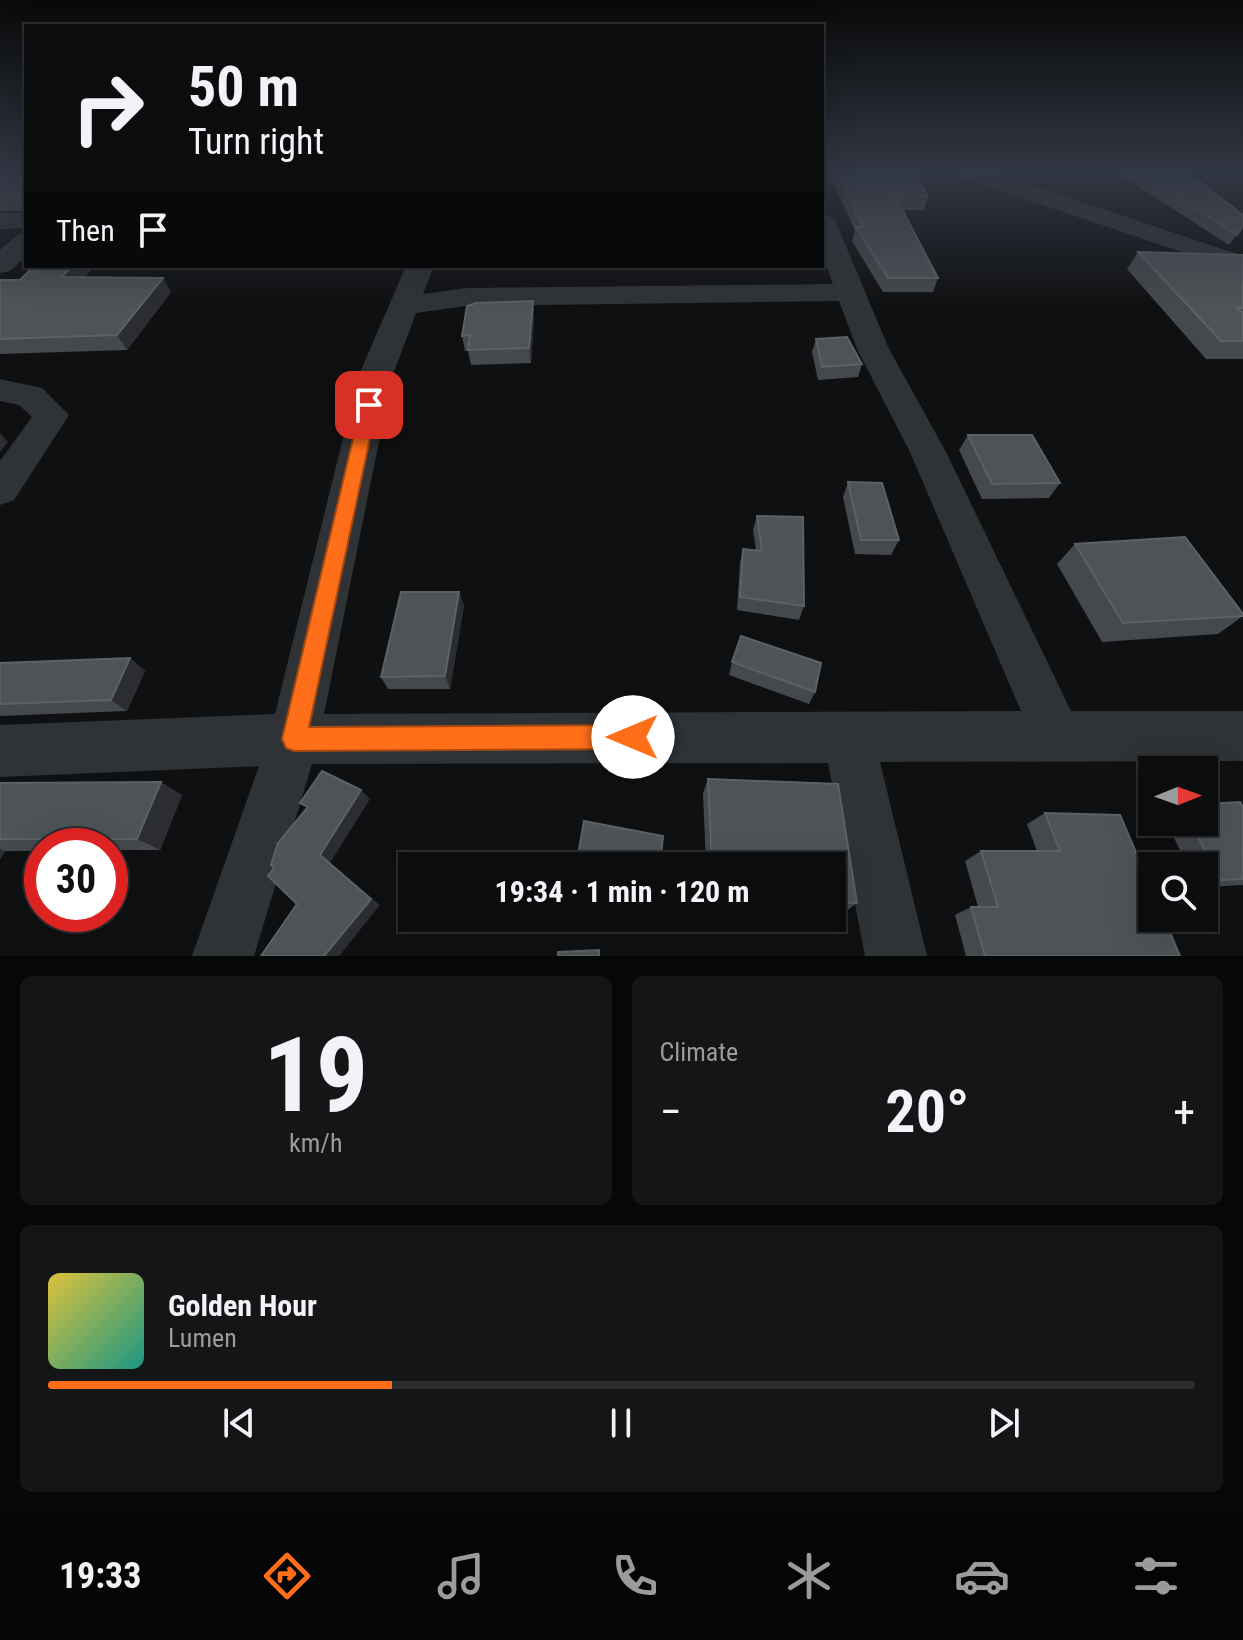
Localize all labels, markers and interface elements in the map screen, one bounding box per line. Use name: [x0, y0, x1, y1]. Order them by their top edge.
text: 50 m: [188, 54, 299, 120]
icon: right: [56, 56, 160, 160]
text: Turn right: [188, 121, 324, 163]
icon: arrive: [131, 208, 175, 252]
text: Then: [56, 213, 115, 248]
pin: [335, 371, 403, 439]
icon: arrive: [347, 383, 391, 427]
position arrow: [591, 695, 675, 779]
north arrow: [1138, 756, 1218, 836]
map controls: [1138, 756, 1218, 932]
speed limit sign: 30: [24, 828, 128, 932]
button: search: [1138, 852, 1218, 932]
text: 19:34 · 1 min · 120 m: [495, 874, 749, 909]
text: 19: [263, 1015, 368, 1136]
text: Climate: [660, 1037, 738, 1067]
text: 20°: [885, 1076, 969, 1147]
text: −: [660, 1086, 682, 1138]
text: +: [1173, 1086, 1195, 1138]
text: km/h: [289, 1128, 343, 1158]
text: Golden Hour: [168, 1288, 317, 1323]
text: Lumen: [168, 1323, 237, 1353]
icon: previous: [217, 1401, 261, 1445]
icon: pause: [599, 1401, 643, 1445]
icon: next: [982, 1401, 1026, 1445]
icon: directions: [259, 1548, 315, 1604]
icon: music: [433, 1548, 489, 1604]
icon: phone: [607, 1548, 663, 1604]
icon: climate: [781, 1548, 837, 1604]
icon: car: [954, 1548, 1010, 1604]
icon: filters: [1128, 1548, 1184, 1604]
text: 19:33: [59, 1555, 142, 1597]

